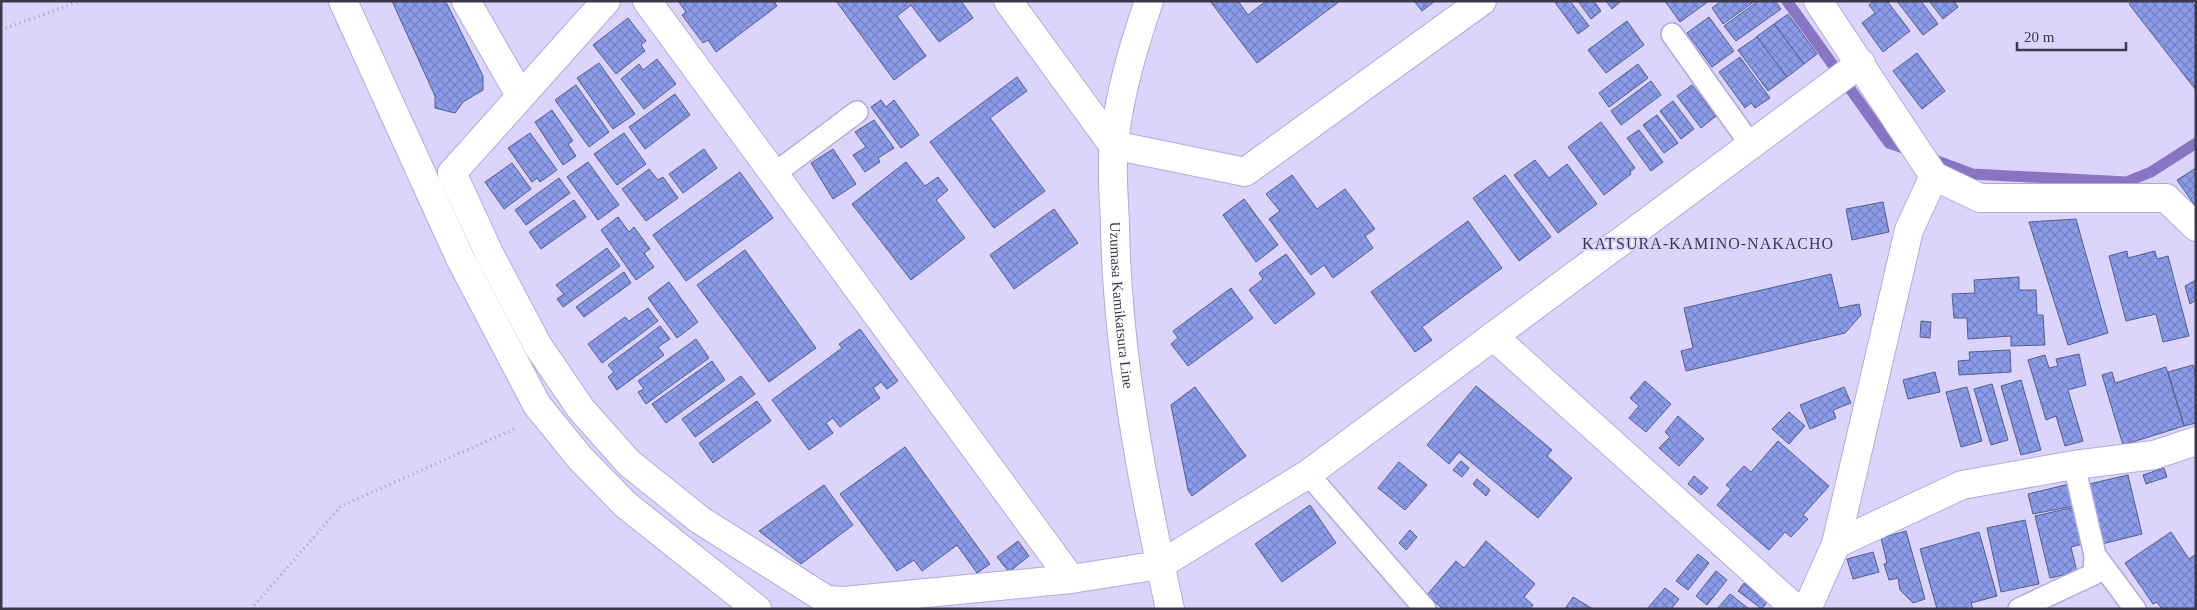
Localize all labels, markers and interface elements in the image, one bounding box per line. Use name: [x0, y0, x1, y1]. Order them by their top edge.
scale bar: [2017, 20, 2126, 52]
text: 20 m: [2024, 29, 2055, 45]
street label: Uzumasa Kamikatsura Line: [1107, 221, 1136, 390]
district label: KATSURA-KAMINO-NAKACHO: [1582, 235, 1834, 252]

